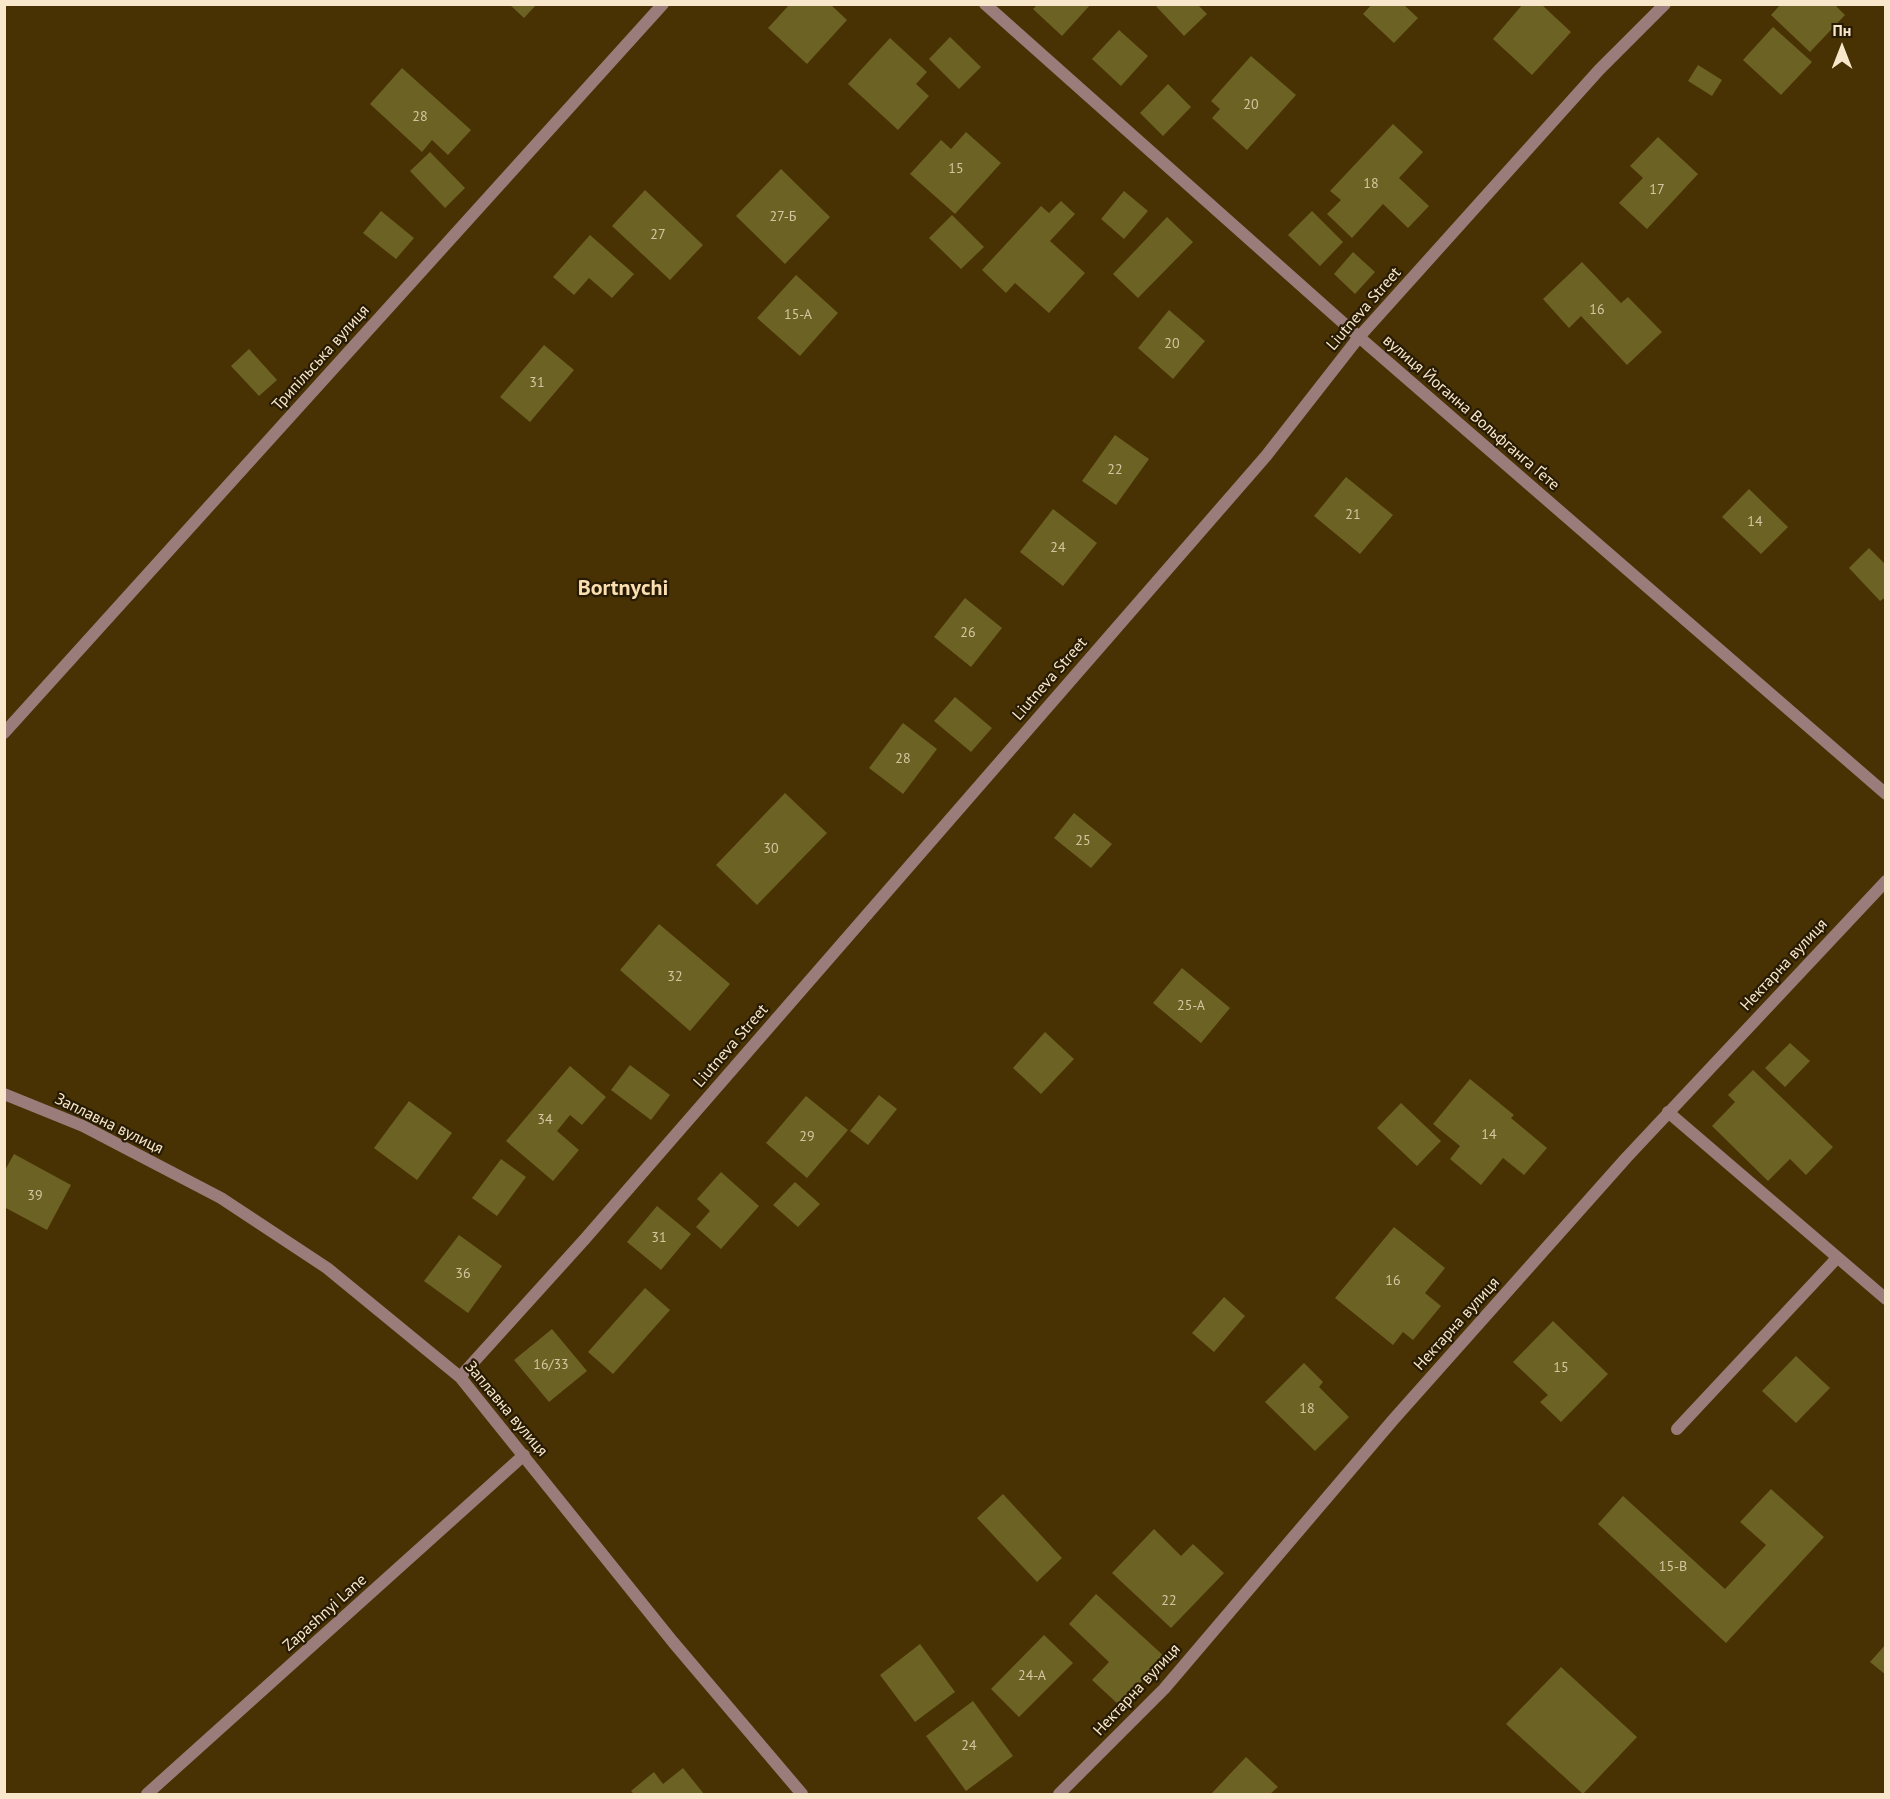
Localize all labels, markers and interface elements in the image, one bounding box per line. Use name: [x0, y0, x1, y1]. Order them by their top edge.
north arrow: [1812, 18, 1872, 78]
text: Пн: [1833, 20, 1851, 40]
house number: 20: [1243, 97, 1259, 113]
house number: 28: [412, 109, 428, 125]
house number: 15: [948, 161, 964, 177]
house number: 18: [1363, 176, 1379, 192]
house number: 17: [1649, 182, 1665, 198]
house number: 27-Б: [769, 209, 797, 225]
house number: 27: [650, 227, 666, 243]
street label: Liutneva Street: [1323, 263, 1405, 355]
street label: Трипільська вулиця: [269, 301, 373, 415]
house number: 16: [1589, 302, 1605, 318]
house number: 15-А: [784, 307, 812, 323]
street label: вулиця Йоганна Вольфганга Ґете: [1379, 331, 1563, 495]
house number: 20: [1164, 336, 1180, 352]
house number: 31: [529, 375, 545, 391]
house number: 22: [1107, 462, 1123, 478]
house number: 21: [1345, 507, 1361, 523]
house number: 14: [1747, 514, 1763, 530]
house number: 24: [1050, 540, 1066, 556]
district label: Bortnychi: [578, 576, 668, 602]
house number: 26: [960, 625, 976, 641]
street label: Liutneva Street: [1009, 633, 1091, 725]
house number: 28: [895, 751, 911, 767]
house number: 25: [1075, 833, 1091, 849]
house number: 30: [763, 841, 779, 857]
street label: Нектарна вулиця: [1737, 915, 1831, 1015]
house number: 32: [667, 969, 683, 985]
house number: 25-А: [1177, 998, 1205, 1014]
street label: Liutneva Street: [690, 1000, 772, 1092]
street label: Заплавна вулиця: [52, 1089, 166, 1159]
house number: 34: [537, 1112, 553, 1128]
house number: 14: [1481, 1127, 1497, 1143]
house number: 29: [799, 1129, 815, 1145]
house number: 39: [27, 1188, 43, 1204]
house number: 31: [651, 1230, 667, 1246]
house number: 36: [455, 1266, 471, 1282]
house number: 16: [1385, 1273, 1401, 1289]
street label: Нектарна вулиця: [1410, 1273, 1504, 1375]
house number: 16/33: [533, 1357, 569, 1373]
street label: Заплавна вулиця: [461, 1358, 551, 1460]
house number: 15: [1553, 1360, 1569, 1376]
house number: 18: [1299, 1401, 1315, 1417]
house number: 15-В: [1659, 1559, 1687, 1575]
street label: Zapashnyi Lane: [279, 1570, 371, 1656]
house number: 22: [1161, 1593, 1177, 1609]
street label: Нектарна вулиця: [1090, 1640, 1184, 1740]
house number: 24-А: [1018, 1668, 1046, 1684]
house number: 24: [961, 1738, 977, 1754]

